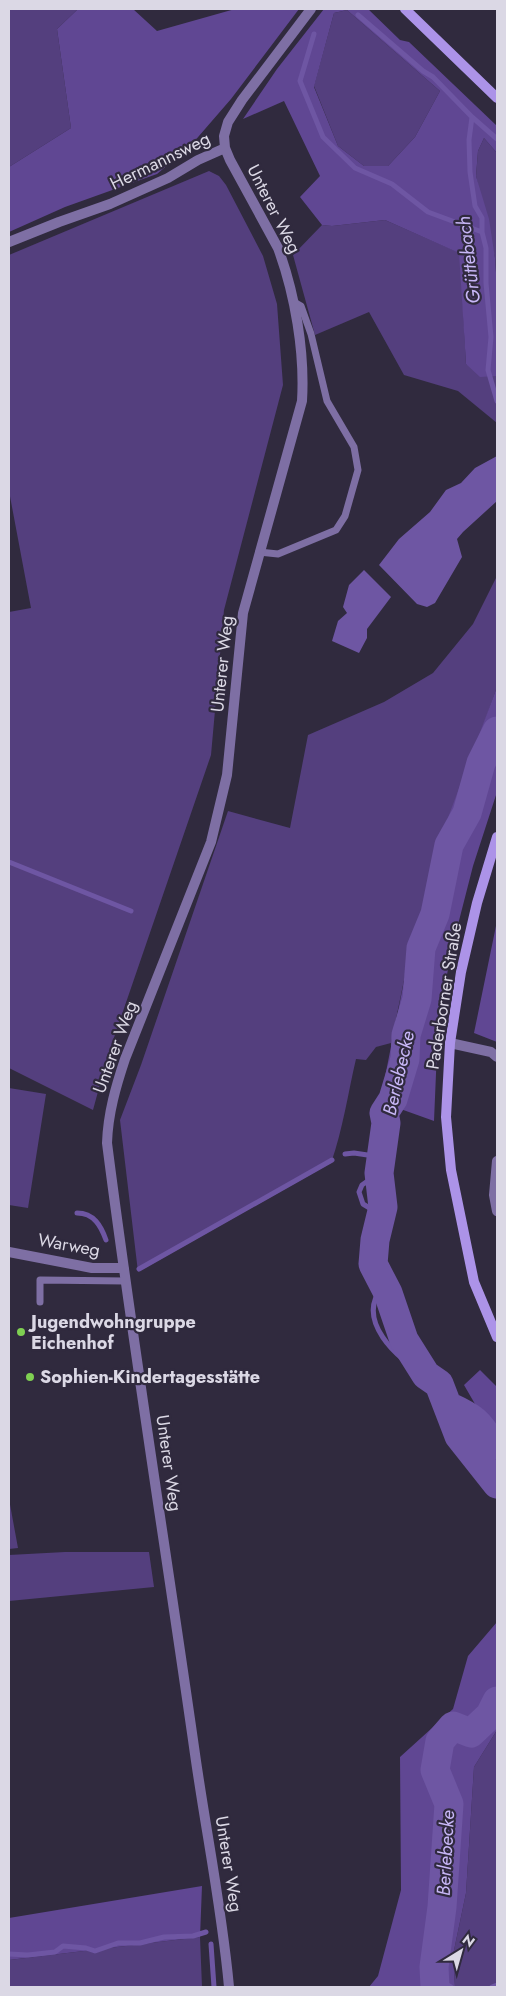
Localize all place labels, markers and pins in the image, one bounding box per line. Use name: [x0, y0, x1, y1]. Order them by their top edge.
place label: Jugendwohngruppe Eichenhof: [28, 1309, 196, 1356]
marker: Jugendwohngruppe Eichenhof: [15, 1326, 27, 1338]
place label: Sophien-Kindertagesstätte: [40, 1364, 260, 1390]
marker: Sophien-Kindertagesstätte: [24, 1371, 36, 1383]

